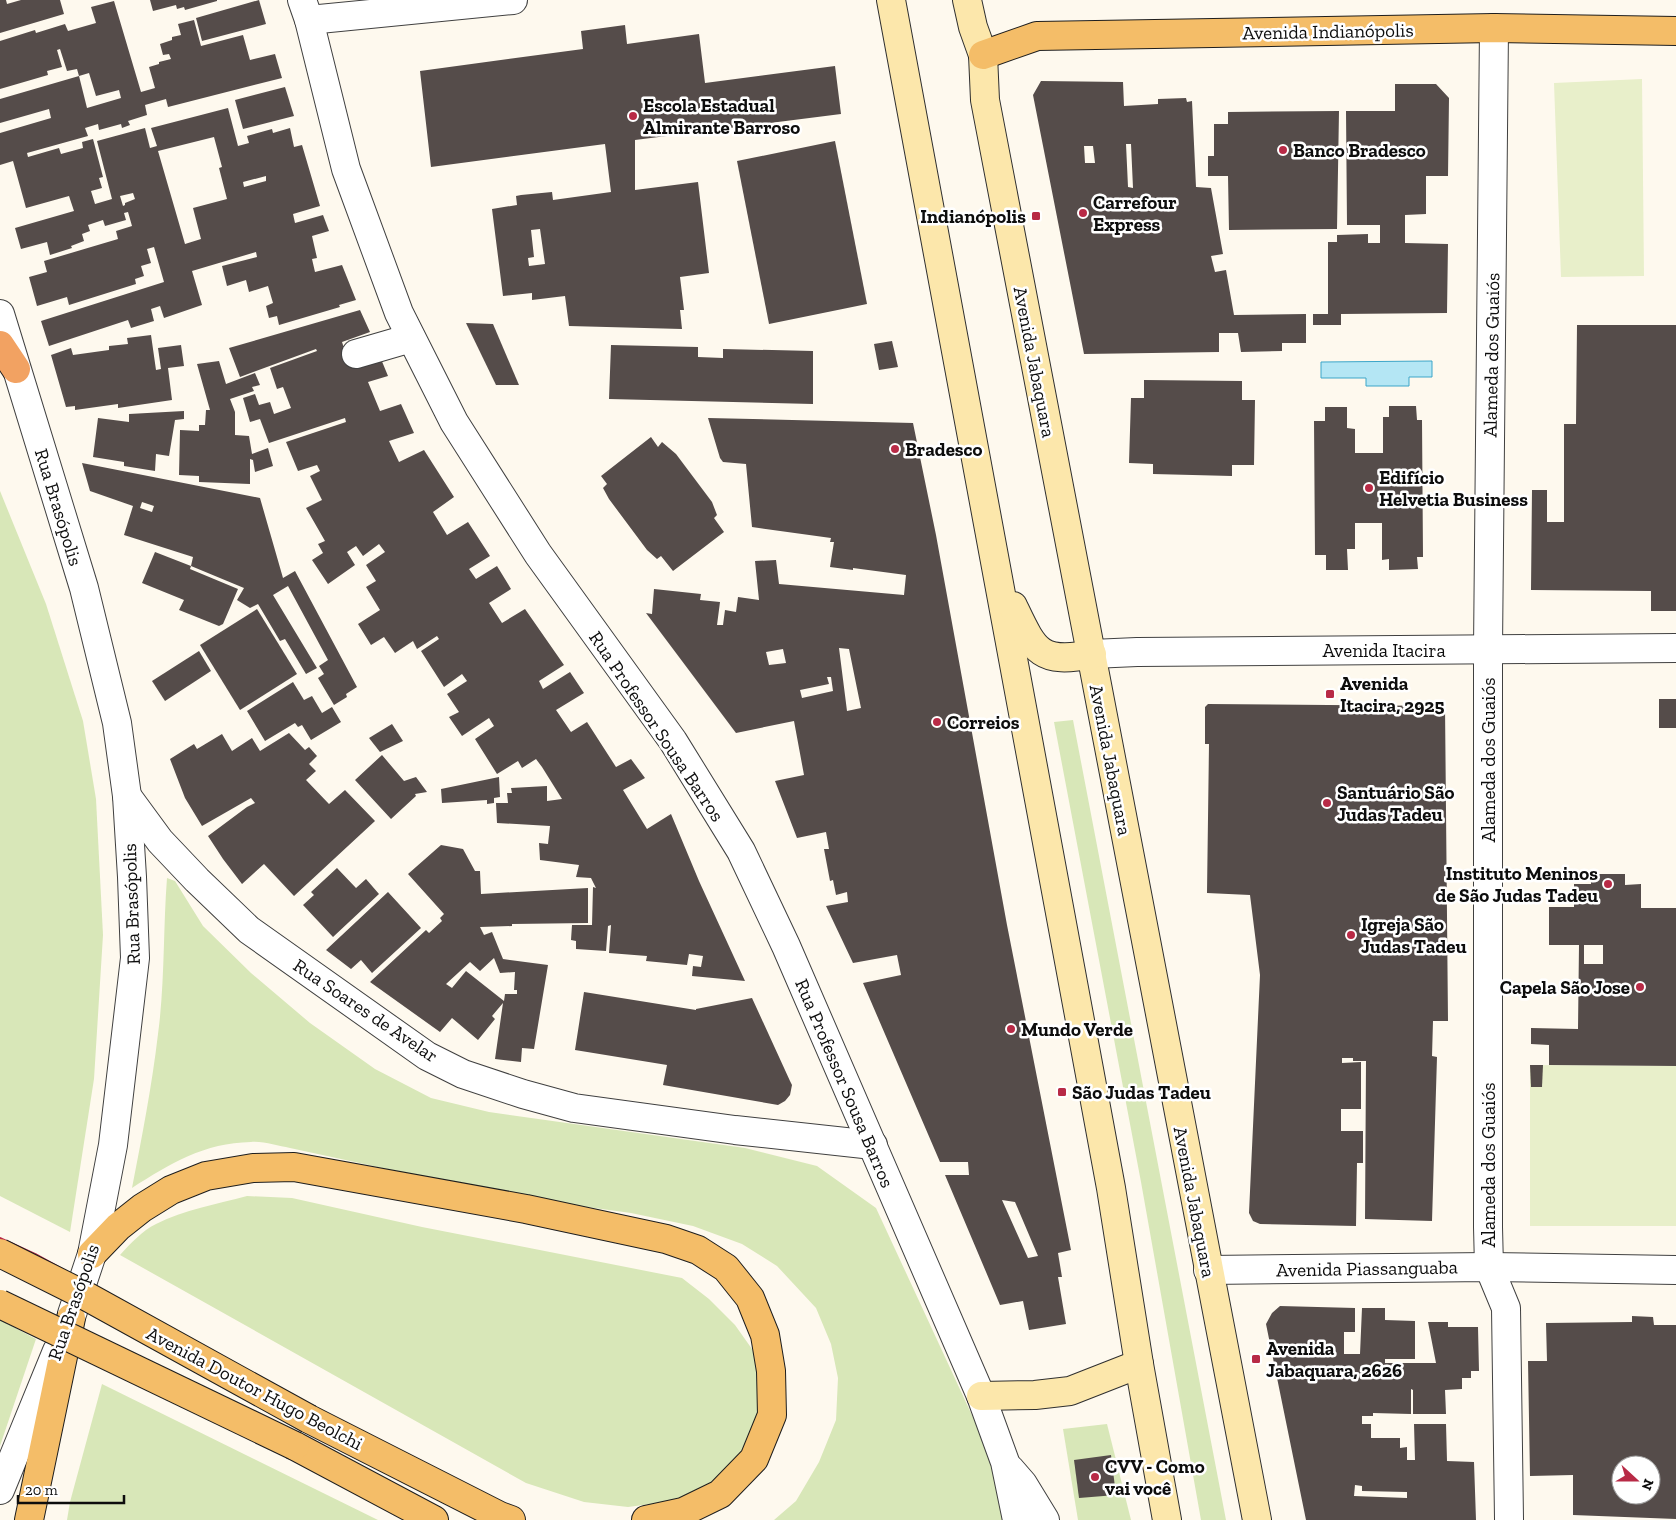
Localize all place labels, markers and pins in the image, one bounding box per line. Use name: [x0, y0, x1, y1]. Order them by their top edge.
place label: Escola Estadual Almirante Barroso: [643, 94, 800, 139]
marker: Escola Estadual Almirante Barroso: [627, 110, 639, 122]
place label: Banco Bradesco: [1293, 139, 1426, 162]
marker: Banco Bradesco: [1277, 144, 1289, 156]
place label: Carrefour Express: [1093, 191, 1177, 236]
place label: Indianópolis: [920, 205, 1026, 228]
marker: Carrefour Express: [1077, 207, 1089, 219]
marker: Indianópolis: [1030, 210, 1042, 222]
place label: Bradesco: [905, 438, 982, 461]
marker: Bradesco: [889, 443, 901, 455]
place label: Edifício Helvetia Business: [1379, 466, 1528, 511]
marker: Edifício Helvetia Business: [1363, 482, 1375, 494]
place label: Avenida Itacira, 2925: [1340, 672, 1445, 717]
marker: Avenida Itacira, 2925: [1324, 688, 1336, 700]
place label: Correios: [947, 711, 1020, 734]
marker: Correios: [931, 716, 943, 728]
place label: Santuário São Judas Tadeu: [1337, 781, 1455, 826]
marker: Santuário São Judas Tadeu: [1321, 797, 1333, 809]
place label: Instituto Meninos de São Judas Tadeu: [1436, 862, 1598, 907]
marker: Instituto Meninos de São Judas Tadeu: [1602, 878, 1614, 890]
place label: Igreja São Judas Tadeu: [1361, 913, 1467, 958]
marker: Igreja São Judas Tadeu: [1345, 929, 1357, 941]
place label: Capela São Jose: [1500, 976, 1630, 999]
marker: Capela São Jose: [1634, 981, 1646, 993]
place label: Mundo Verde: [1021, 1018, 1133, 1041]
marker: Mundo Verde: [1005, 1023, 1017, 1035]
place label: São Judas Tadeu: [1072, 1081, 1211, 1104]
marker: São Judas Tadeu: [1056, 1086, 1068, 1098]
place label: Avenida Jabaquara, 2626: [1266, 1337, 1402, 1382]
marker: Avenida Jabaquara, 2626: [1250, 1353, 1262, 1365]
place label: CVV - Como vai você: [1105, 1455, 1205, 1500]
marker: CVV - Como vai você: [1089, 1471, 1101, 1483]

